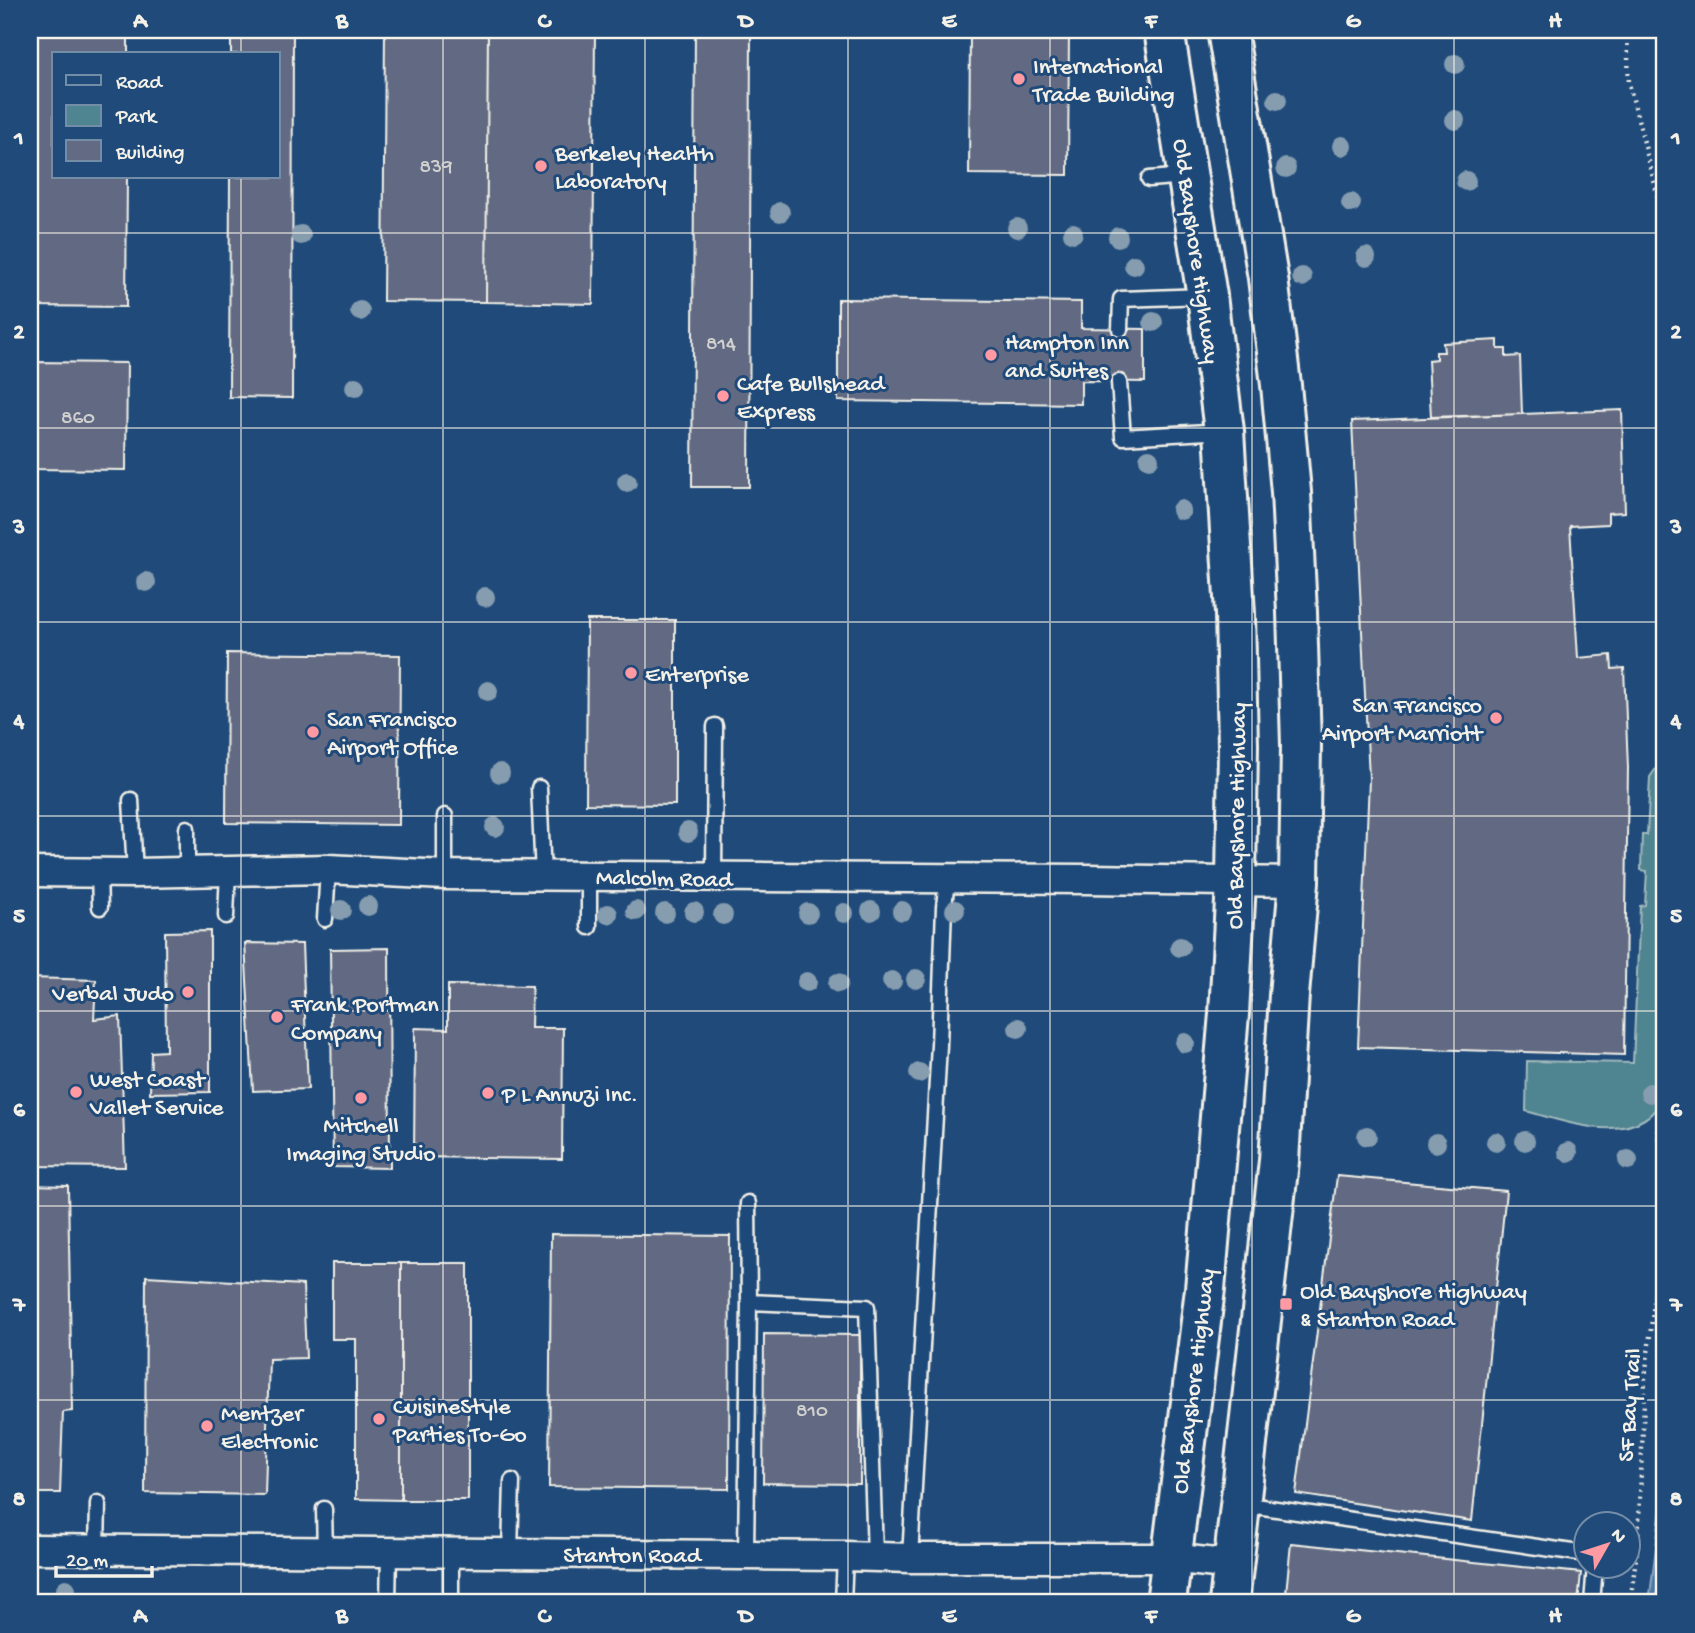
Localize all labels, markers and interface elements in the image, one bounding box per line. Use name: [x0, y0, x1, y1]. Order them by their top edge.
text: A: [132, 9, 148, 36]
text: B: [335, 9, 349, 36]
text: C: [538, 9, 553, 36]
text: D: [737, 9, 755, 36]
text: E: [942, 9, 958, 36]
text: F: [1144, 9, 1159, 36]
text: G: [1346, 9, 1362, 36]
text: H: [1548, 9, 1562, 36]
legend: [52, 52, 280, 178]
place label: International Trade Building: [1031, 54, 1175, 111]
marker: International Trade Building: [1011, 71, 1027, 87]
text: Road: [116, 72, 164, 97]
text: Park: [115, 106, 159, 131]
text: 1: [13, 126, 24, 153]
text: 1: [1670, 126, 1681, 153]
street label: Old Bayshore Highway: [1164, 137, 1225, 366]
place label: Berkeley Health Laboratory: [554, 141, 714, 198]
text: Building: [115, 142, 185, 167]
house number: 839: [420, 156, 453, 181]
marker: Berkeley Health Laboratory: [533, 158, 549, 174]
text: 2: [13, 320, 25, 347]
text: 2: [1670, 320, 1682, 347]
place label: Hampton Inn and Suites: [1005, 330, 1129, 387]
house number: 814: [706, 333, 736, 358]
marker: Hampton Inn and Suites: [983, 347, 999, 363]
place label: Cafe Bullshead Express: [737, 371, 886, 428]
marker: Cafe Bullshead Express: [715, 388, 731, 404]
house number: 860: [61, 407, 95, 432]
text: 3: [12, 515, 25, 542]
text: 3: [1669, 515, 1682, 542]
place label: Enterprise: [645, 662, 749, 691]
marker: Enterprise: [623, 665, 639, 681]
place label: San Francisco Airport Marriott: [1322, 693, 1484, 750]
street label: Old Bayshore Highway: [1222, 702, 1255, 930]
place label: San Francisco Airport Office: [327, 707, 459, 764]
text: 4: [13, 709, 25, 736]
text: 4: [1670, 709, 1682, 736]
marker: San Francisco Airport Marriott: [1488, 710, 1504, 726]
marker: San Francisco Airport Office: [305, 724, 321, 740]
street label: Malcolm Road: [596, 865, 734, 896]
text: 5: [13, 904, 25, 931]
text: 5: [1670, 904, 1682, 931]
place label: Verbal Judo: [51, 981, 174, 1010]
marker: Verbal Judo: [180, 984, 196, 1000]
place label: Frank Portman Company: [290, 992, 439, 1049]
marker: Frank Portman Company: [269, 1009, 285, 1025]
place label: West Coast Vallet Service: [89, 1067, 224, 1124]
place label: P L Annuzi Inc.: [501, 1082, 638, 1111]
marker: West Coast Vallet Service: [68, 1084, 84, 1100]
marker: P L Annuzi Inc.: [480, 1085, 496, 1101]
marker: Mitchell Imaging Studio: [353, 1090, 369, 1106]
text: 6: [13, 1098, 26, 1125]
text: 6: [1670, 1098, 1683, 1125]
place label: Mitchell Imaging Studio: [286, 1113, 436, 1170]
street label: Old Bayshore Highway: [1167, 1267, 1224, 1496]
place label: Old Bayshore Highway & Stanton Road: [1300, 1279, 1527, 1336]
text: 7: [12, 1293, 26, 1320]
text: 7: [1669, 1293, 1683, 1320]
marker: Old Bayshore Highway & Stanton Road: [1278, 1296, 1294, 1312]
street label: SF Bay Trail: [1613, 1347, 1650, 1463]
place label: CuisineStyle Parties To-Go: [392, 1394, 527, 1451]
house number: 810: [796, 1400, 828, 1425]
place label: Mentzer Electronic: [221, 1401, 318, 1458]
marker: CuisineStyle Parties To-Go: [371, 1411, 387, 1427]
marker: Mentzer Electronic: [199, 1418, 215, 1434]
text: 8: [13, 1487, 26, 1514]
text: 8: [1670, 1487, 1683, 1514]
north arrow: [1572, 1510, 1642, 1580]
text: N: [1605, 1524, 1630, 1549]
scale bar: [56, 1535, 152, 1579]
street label: Stanton Road: [563, 1543, 703, 1572]
text: 20 m: [66, 1550, 108, 1575]
text: A: [132, 1604, 148, 1631]
text: B: [335, 1604, 349, 1631]
text: C: [538, 1604, 553, 1631]
text: D: [737, 1604, 755, 1631]
text: E: [942, 1604, 958, 1631]
text: F: [1144, 1604, 1159, 1631]
text: G: [1346, 1604, 1362, 1631]
text: H: [1548, 1604, 1562, 1631]

